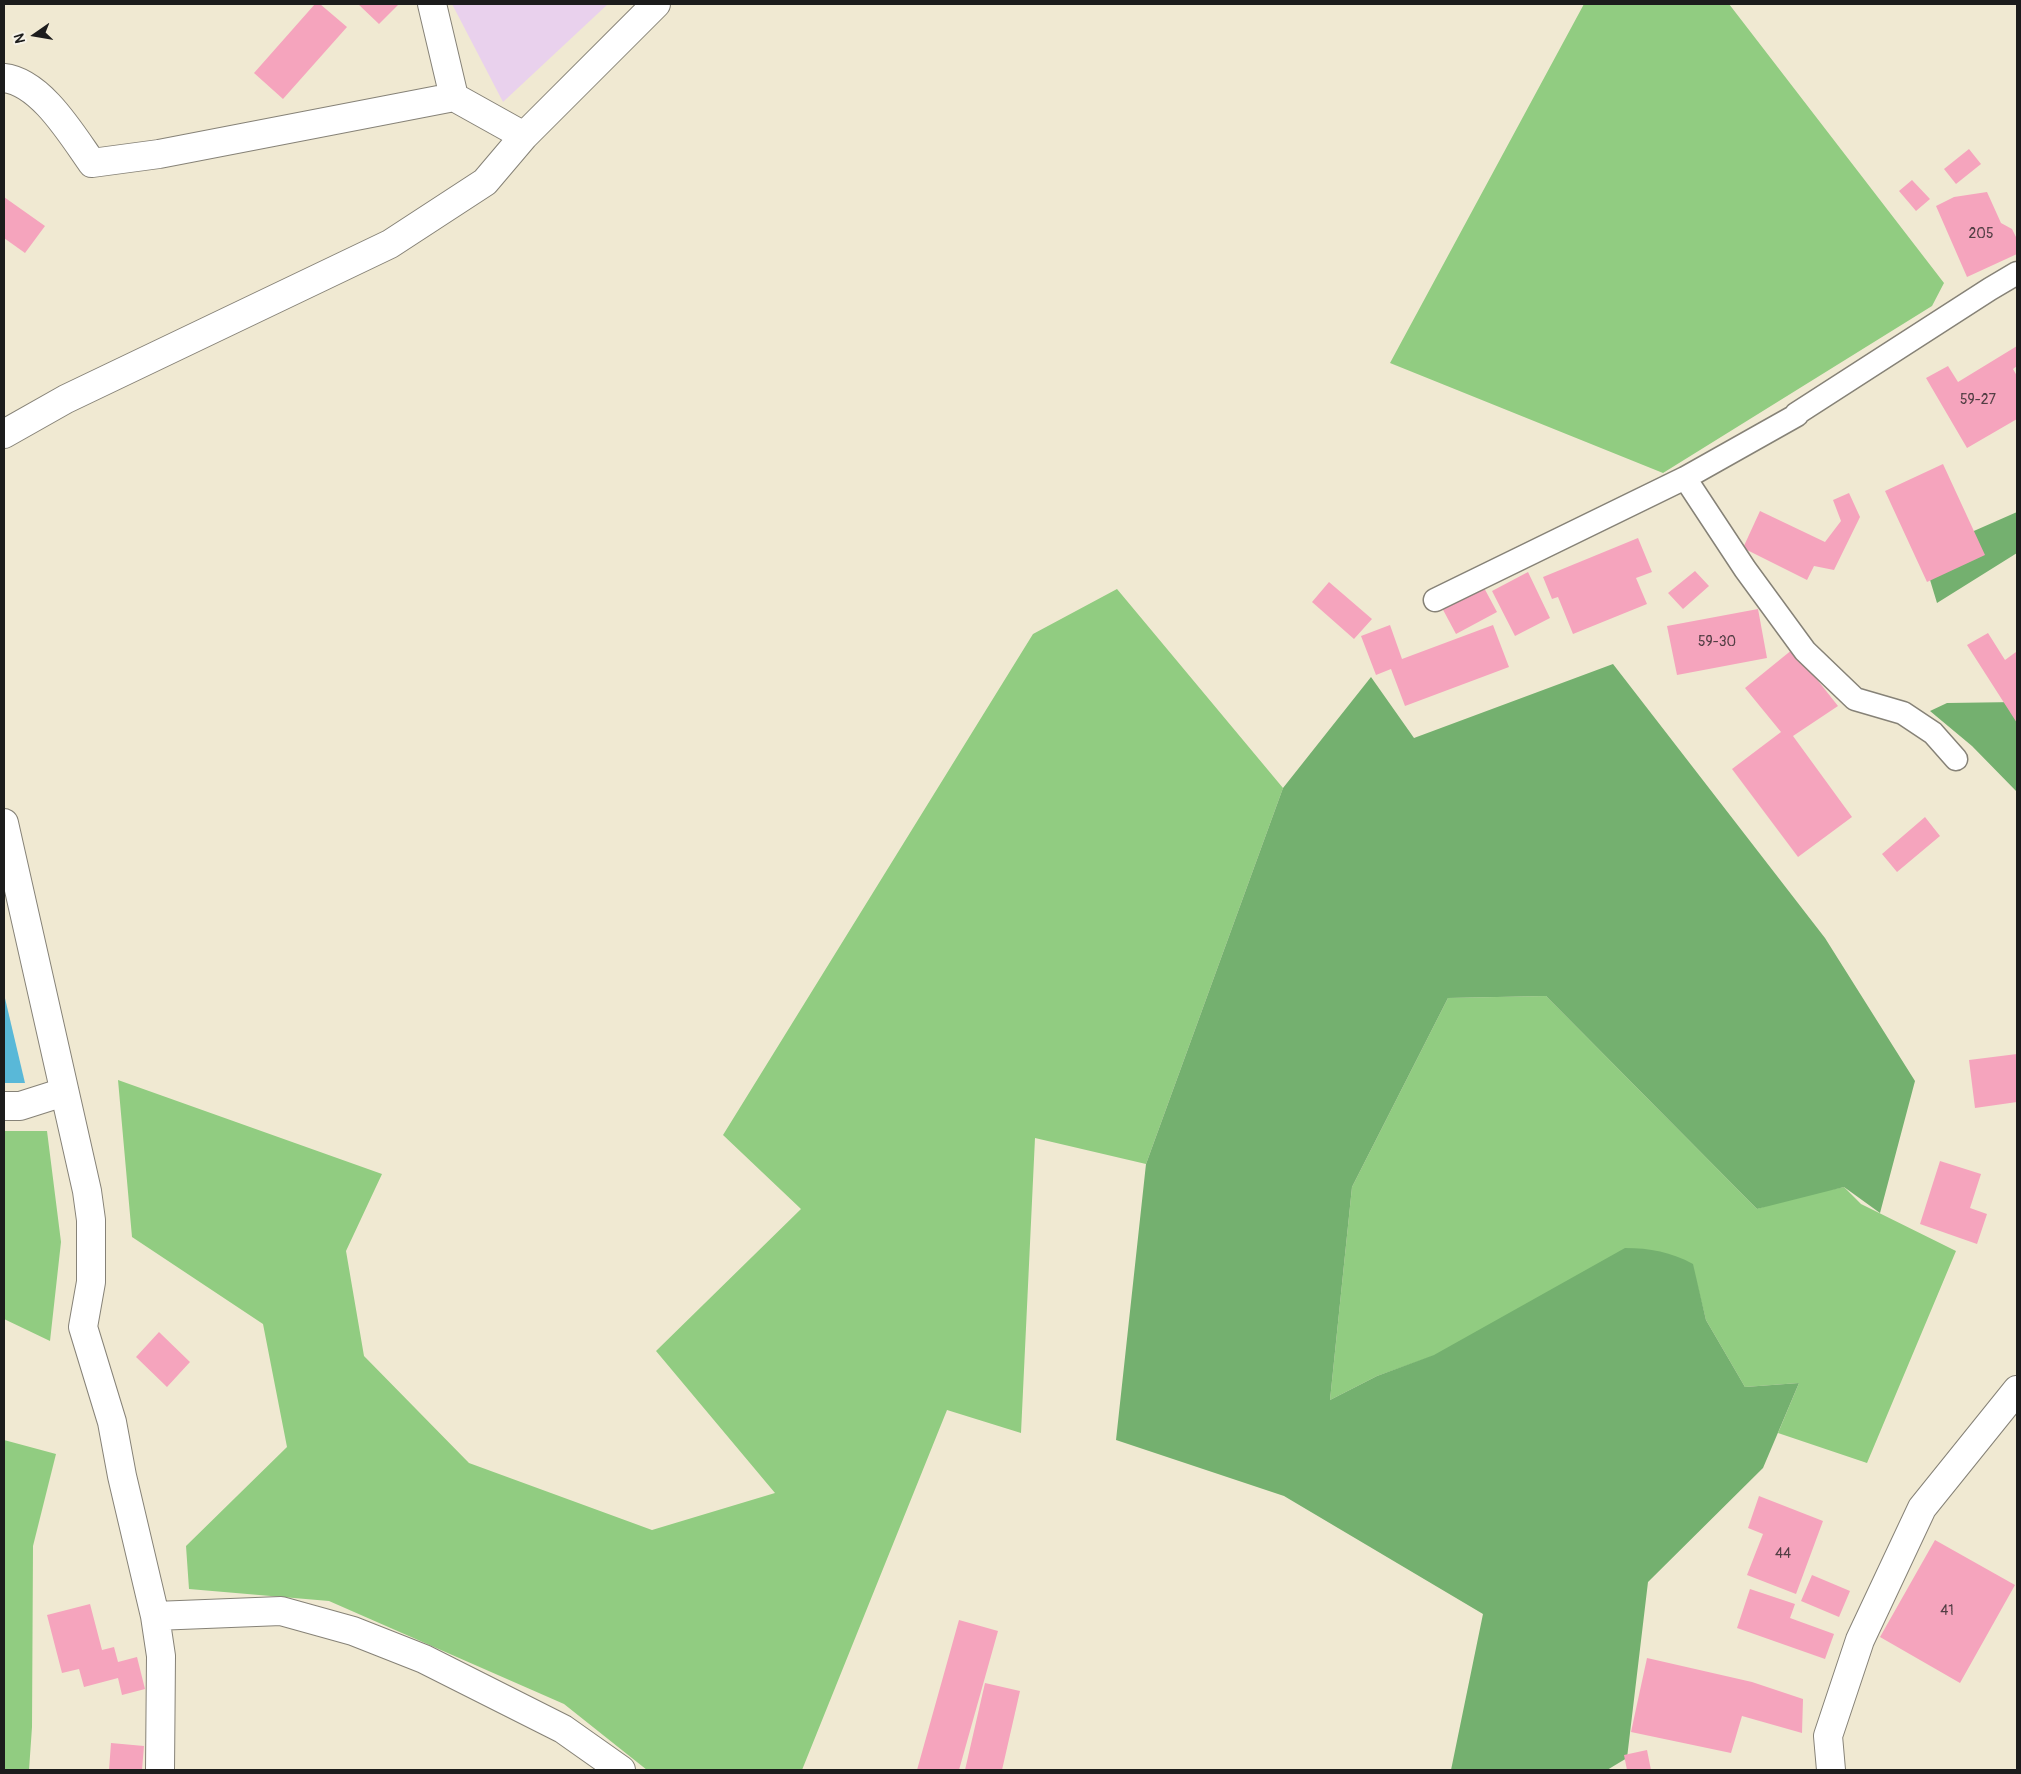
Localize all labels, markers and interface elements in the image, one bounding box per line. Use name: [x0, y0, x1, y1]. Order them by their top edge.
north arrow: [10, 10, 60, 60]
text: N: [11, 32, 29, 45]
house number: 205: [1969, 226, 1993, 242]
house number: 59-27: [1960, 392, 1996, 408]
house number: 59-30: [1698, 634, 1736, 650]
house number: 44: [1775, 1546, 1791, 1562]
house number: 41: [1940, 1603, 1954, 1619]

